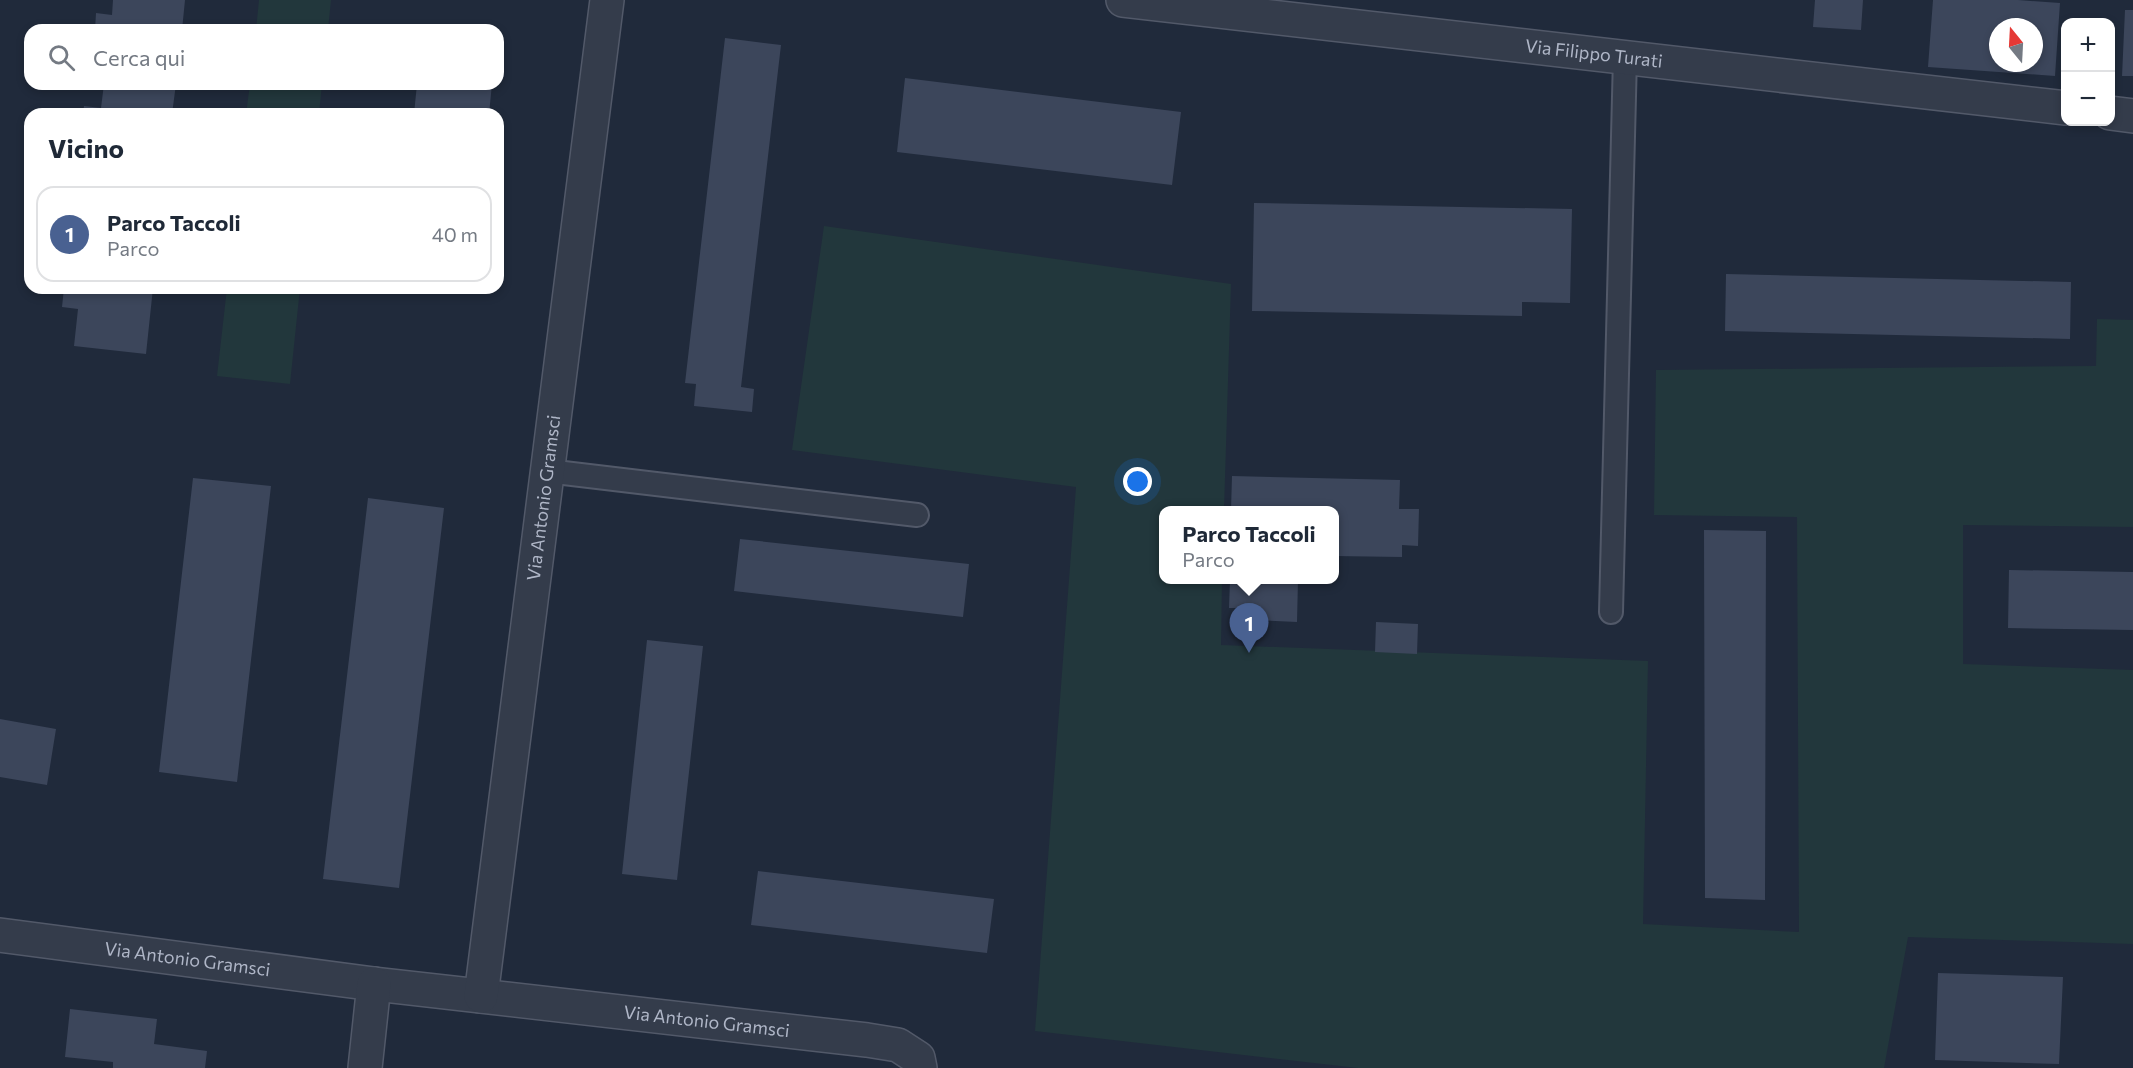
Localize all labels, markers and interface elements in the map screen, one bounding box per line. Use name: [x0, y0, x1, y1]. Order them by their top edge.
north arrow: [1989, 18, 2043, 72]
map controls: [2061, 18, 2115, 126]
button: +: [2061, 18, 2115, 72]
search box: [24, 24, 504, 90]
street label: Via Filippo Turati: [1524, 34, 1664, 72]
icon: search: [45, 41, 78, 74]
text: Cerca qui: [93, 44, 185, 71]
button: −: [2061, 72, 2115, 126]
text: Vicino: [48, 132, 124, 163]
text: Parco Taccoli: [107, 209, 241, 236]
text: 1: [65, 222, 74, 246]
text: 40 m: [432, 222, 478, 246]
text: Parco: [107, 236, 160, 260]
street label: Via Antonio Gramsci: [522, 414, 564, 582]
your location: [1123, 467, 1152, 496]
popup: [1159, 506, 1339, 584]
text: Parco Taccoli: [1182, 520, 1316, 547]
text: Parco: [1182, 547, 1235, 571]
pin: 1: [1230, 604, 1268, 653]
street label: Via Antonio Gramsci: [103, 937, 272, 980]
street label: Via Antonio Gramsci: [623, 1000, 791, 1041]

